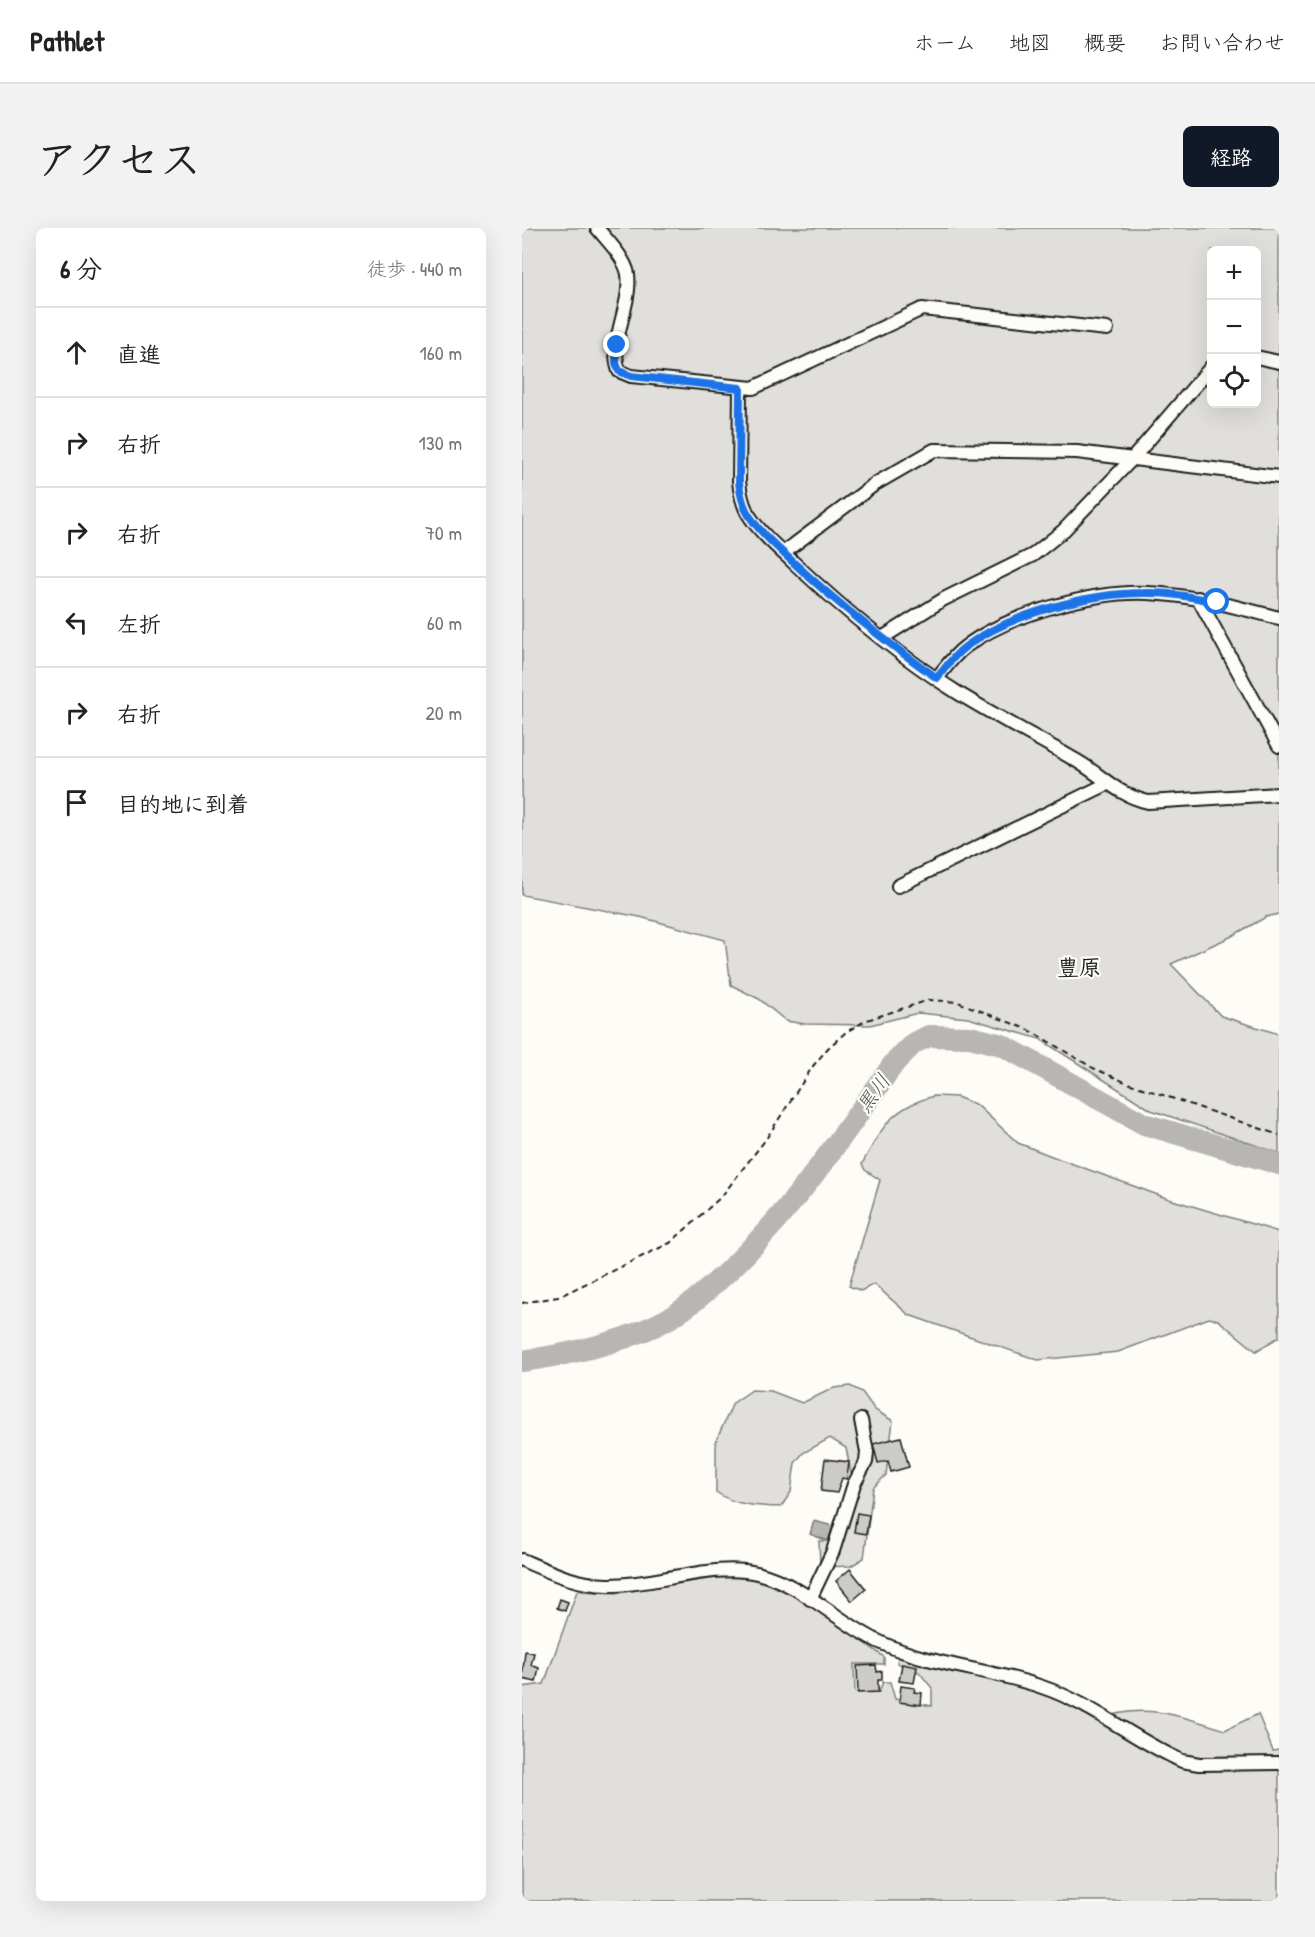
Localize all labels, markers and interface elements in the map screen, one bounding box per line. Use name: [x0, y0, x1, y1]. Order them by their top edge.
text: Pathlet: [30, 22, 104, 60]
text: ホーム: [914, 28, 976, 57]
text: 地図: [1009, 28, 1051, 57]
text: 概要: [1084, 28, 1126, 57]
text: お問い合わせ: [1159, 28, 1285, 57]
button: 経路: [1183, 126, 1279, 187]
text: アクセス: [36, 130, 201, 187]
map controls: [1207, 246, 1261, 408]
button: +: [1207, 246, 1261, 300]
text: 6 分: [60, 251, 102, 286]
text: 徒歩 · 440 m: [367, 255, 462, 282]
button: −: [1207, 300, 1261, 354]
route end: [603, 331, 629, 357]
icon: ahead: [60, 336, 93, 369]
text: 直進: [117, 339, 161, 369]
text: 160 m: [420, 339, 462, 366]
button: locate: [1207, 354, 1261, 408]
icon: right: [60, 426, 93, 459]
text: 右折: [117, 429, 161, 459]
text: 130 m: [419, 429, 462, 456]
icon: right: [60, 516, 93, 549]
text: 右折: [117, 519, 161, 549]
text: 70 m: [425, 519, 462, 546]
route start: [1203, 588, 1229, 614]
icon: left: [60, 606, 93, 639]
text: 左折: [117, 609, 161, 639]
text: 60 m: [427, 609, 462, 636]
icon: right: [60, 696, 93, 729]
text: 右折: [117, 699, 161, 729]
text: 20 m: [425, 699, 462, 726]
icon: arrive: [60, 786, 93, 819]
text: 目的地に到着: [117, 789, 249, 819]
district label: 豊原: [1057, 952, 1101, 982]
water label: 黒川: [849, 1067, 897, 1119]

